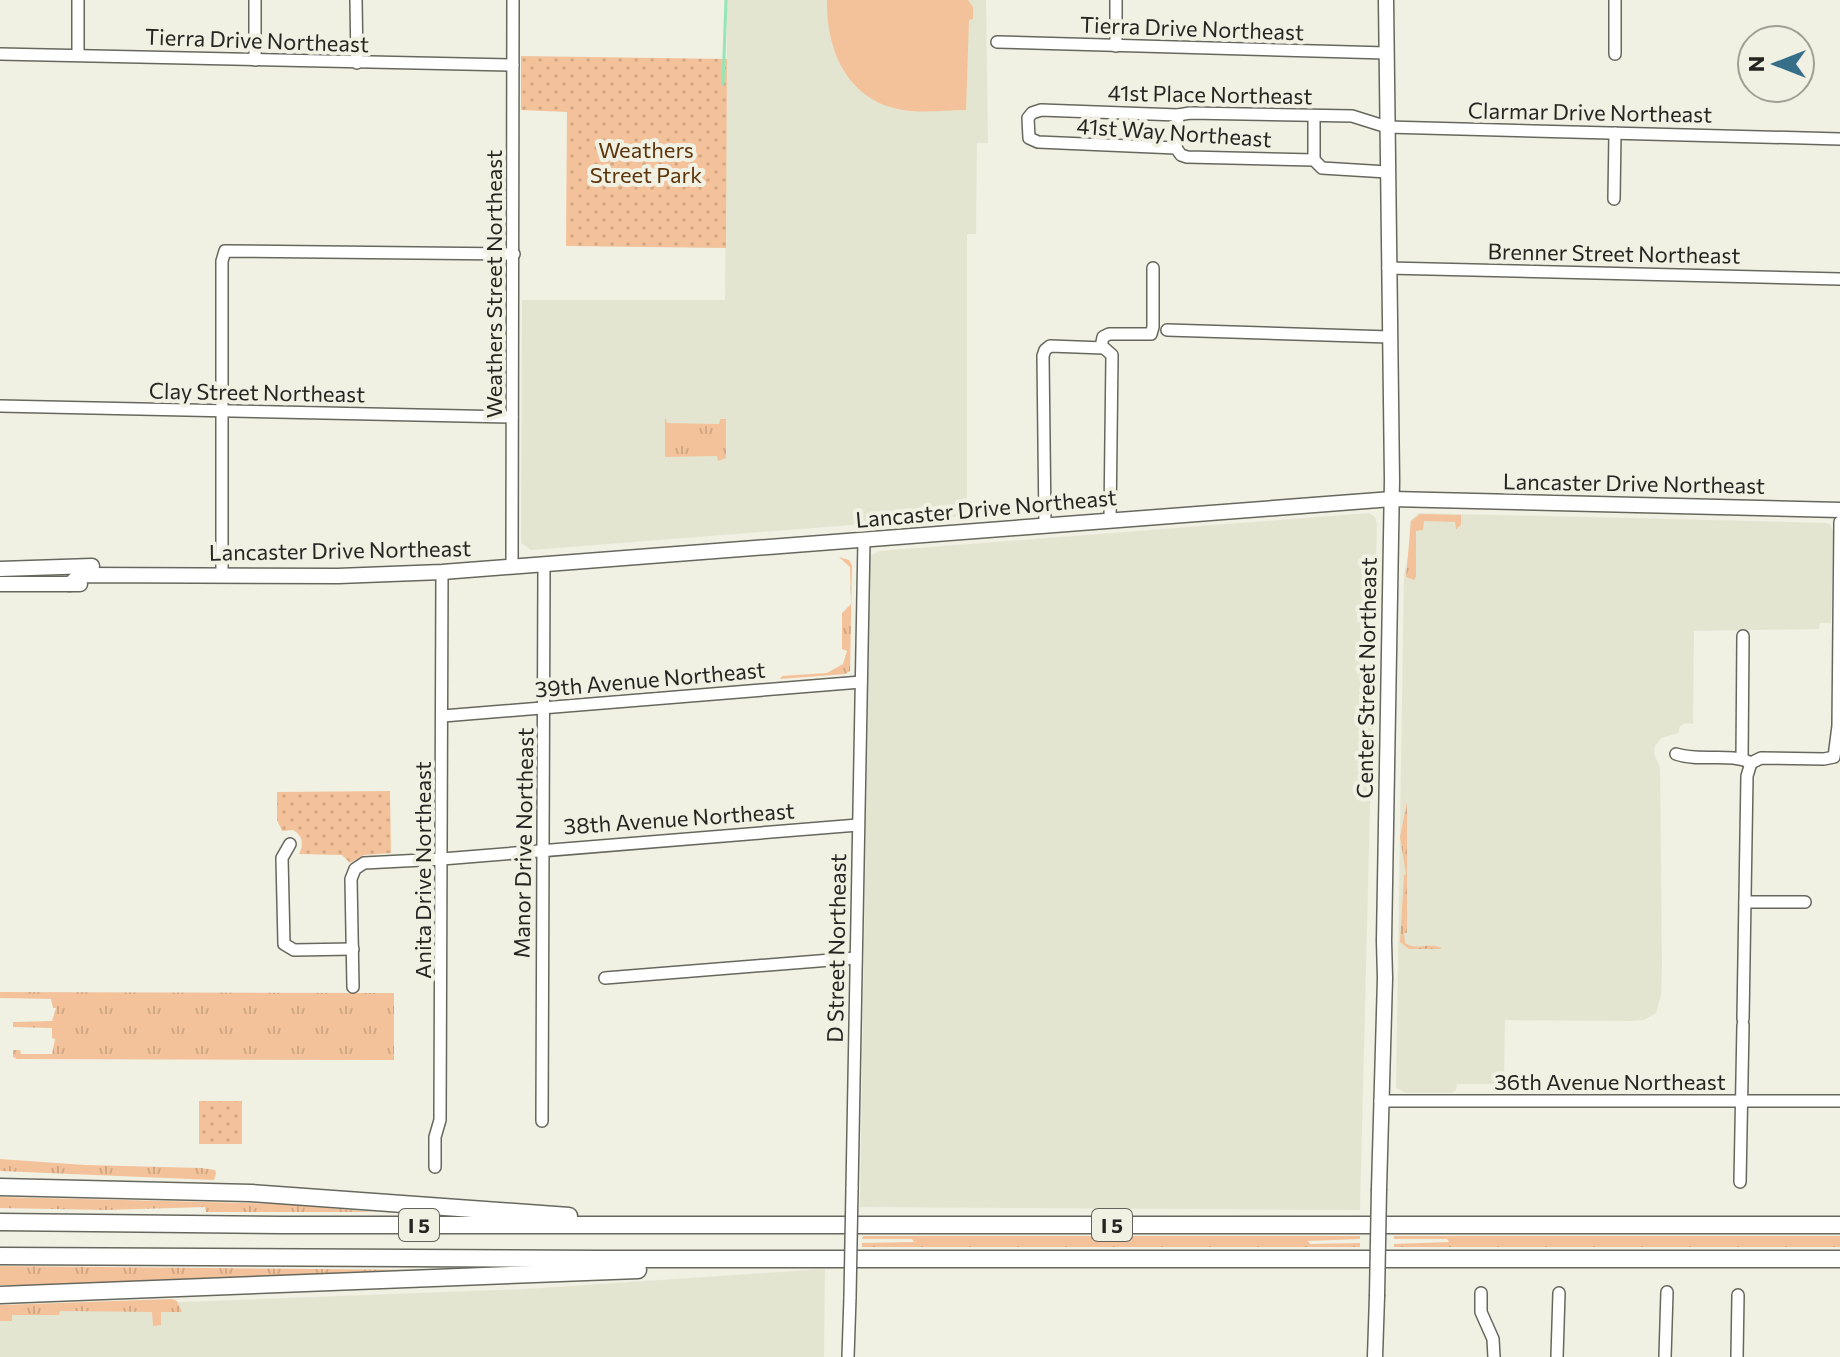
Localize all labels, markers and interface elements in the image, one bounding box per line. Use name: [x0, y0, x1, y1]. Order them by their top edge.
street label: Tierra Drive Northeast: [1080, 11, 1304, 45]
street label: Tierra Drive Northeast: [145, 23, 369, 57]
north arrow: [1736, 24, 1816, 104]
text: N: [1742, 56, 1769, 72]
street label: 41st Place Northeast: [1107, 79, 1313, 109]
street label: Clarmar Drive Northeast: [1468, 96, 1712, 128]
street label: 41st Way Northeast: [1076, 112, 1272, 152]
park label: Weathers Street Park: [590, 136, 702, 188]
street label: Weathers Street Northeast: [480, 150, 507, 418]
street label: Brenner Street Northeast: [1487, 237, 1741, 269]
street label: Clay Street Northeast: [149, 377, 365, 407]
street label: Lancaster Drive Northeast: [1503, 467, 1765, 499]
street label: Lancaster Drive Northeast: [854, 483, 1118, 533]
street label: Lancaster Drive Northeast: [209, 534, 471, 566]
street label: Center Street Northeast: [1350, 557, 1382, 799]
street label: 39th Avenue Northeast: [533, 655, 767, 703]
street label: Manor Drive Northeast: [507, 727, 539, 959]
street label: Anita Drive Northeast: [409, 761, 436, 979]
street label: 38th Avenue Northeast: [563, 796, 795, 840]
street label: D Street Northeast: [821, 853, 851, 1043]
street label: 36th Avenue Northeast: [1494, 1068, 1726, 1095]
road number: I 5: [399, 1209, 439, 1241]
road number: I 5: [1092, 1209, 1132, 1241]

